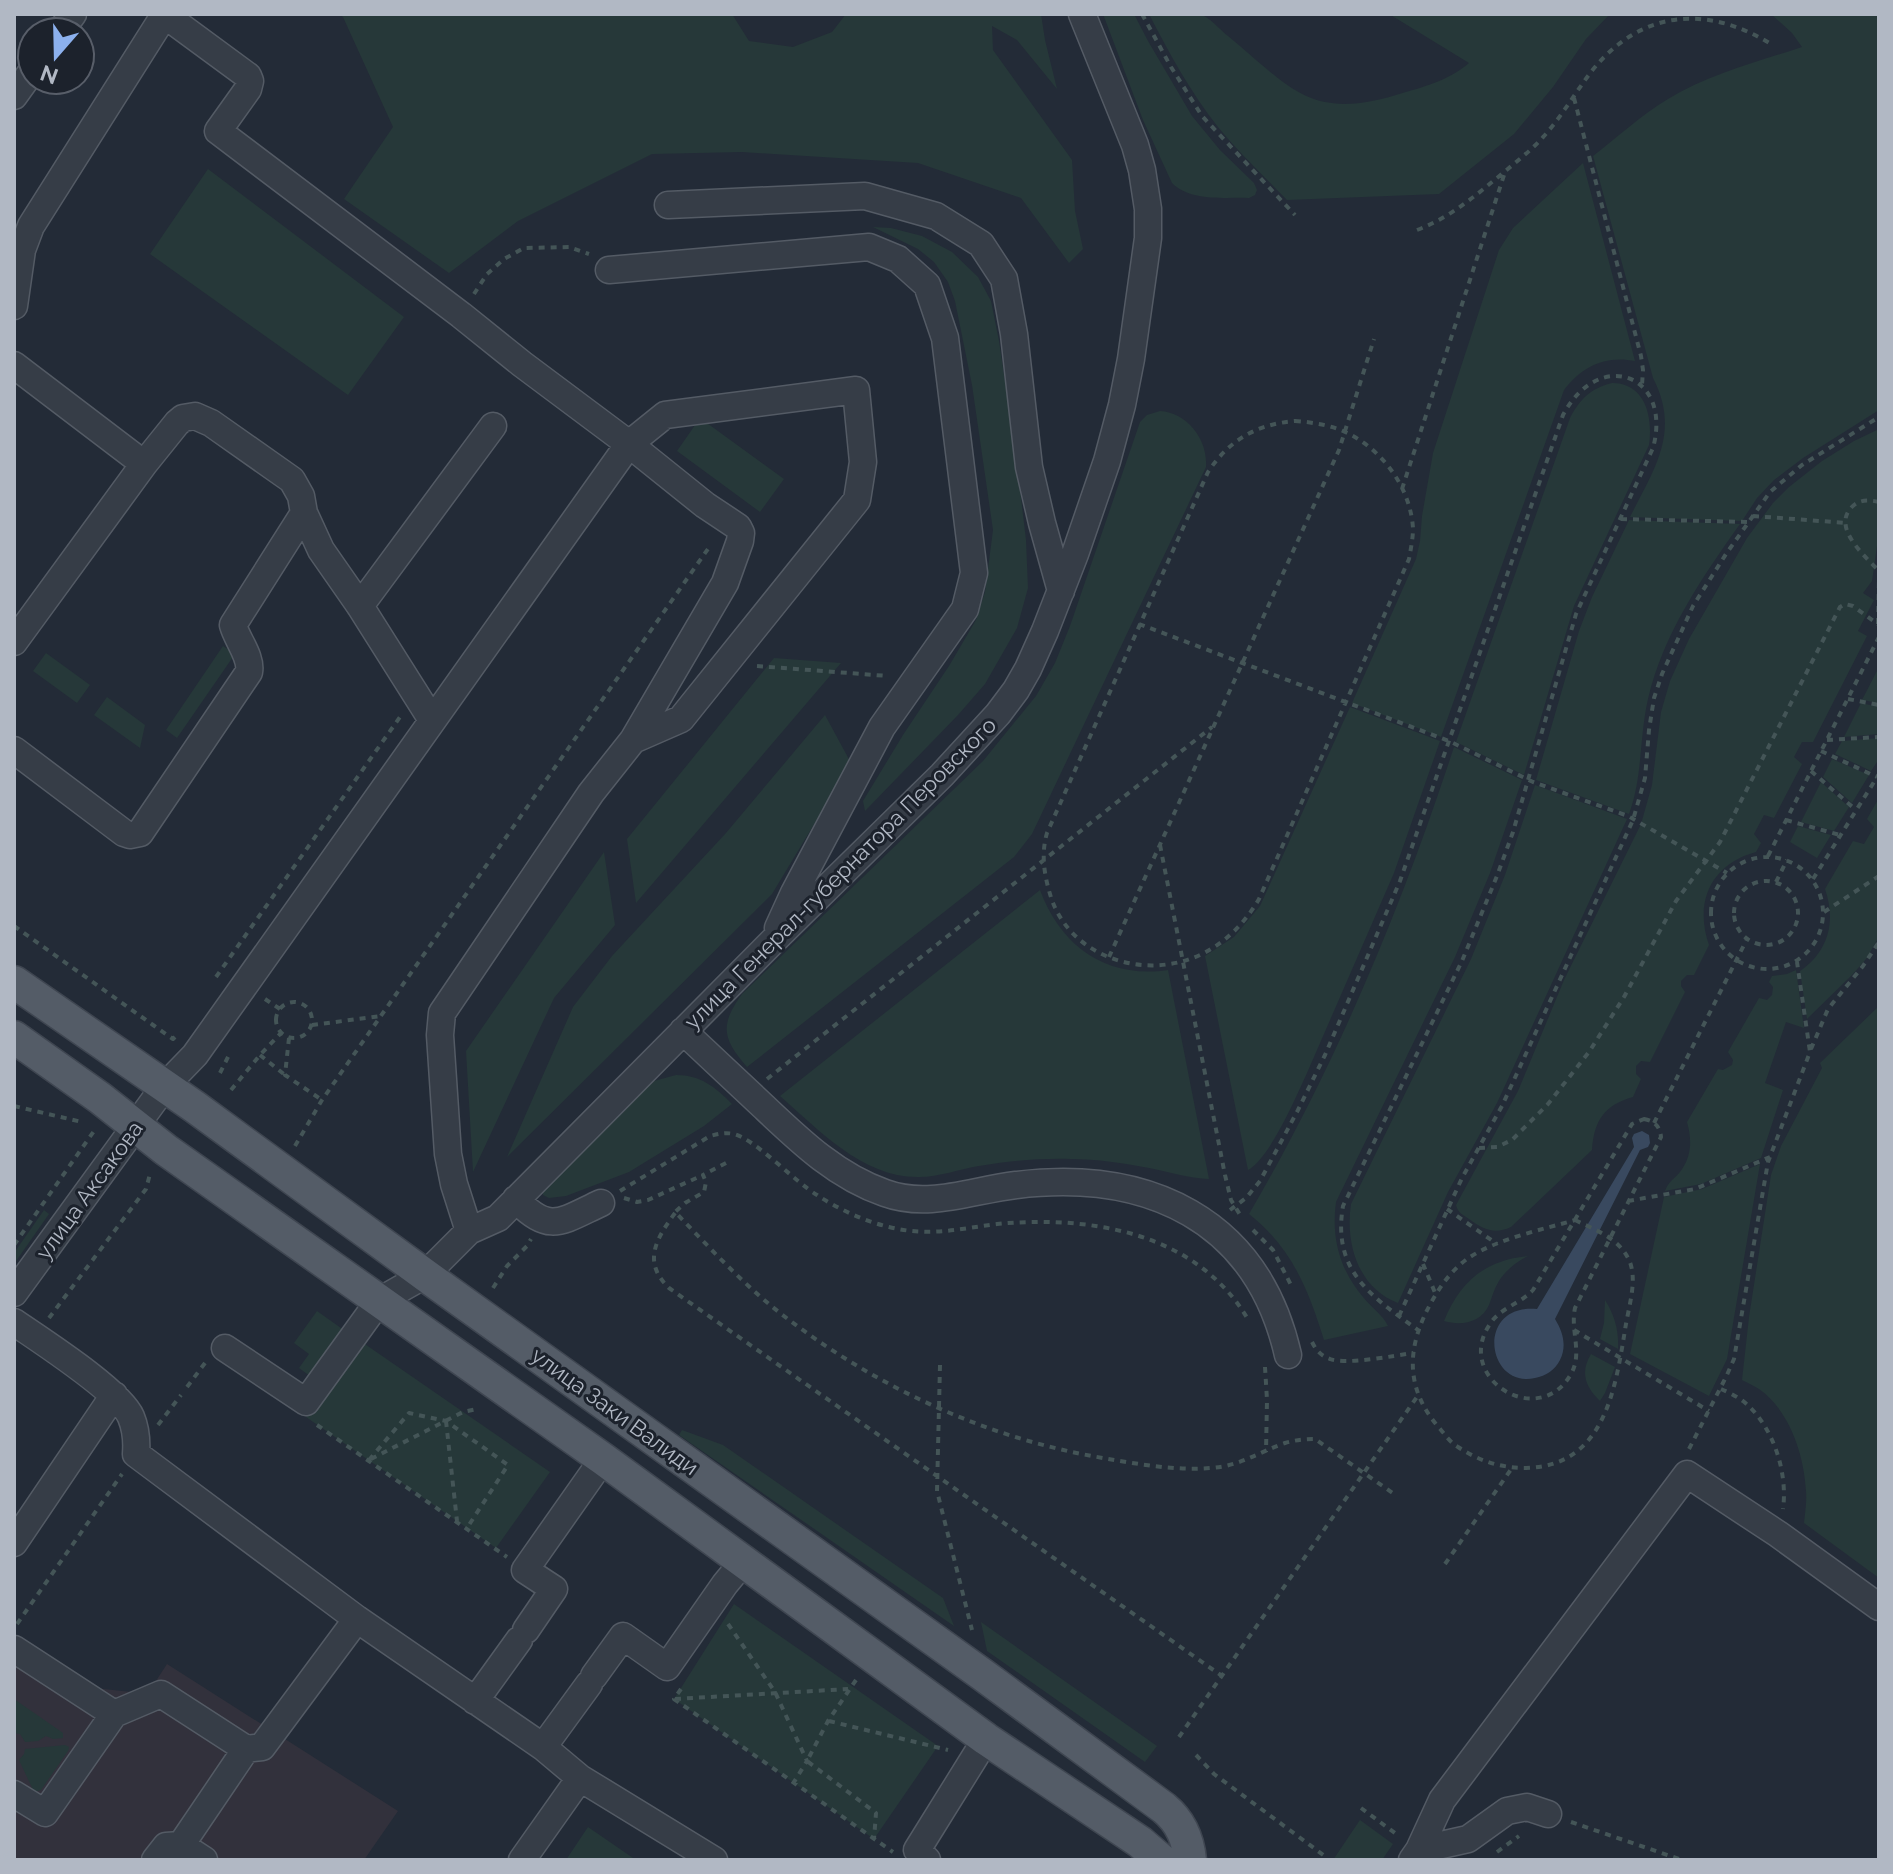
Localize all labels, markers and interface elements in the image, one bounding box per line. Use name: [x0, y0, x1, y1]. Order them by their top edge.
north arrow: [16, 16, 96, 96]
text: N: [37, 60, 61, 90]
street label: улица Генерал-губернатора Перовского: [679, 712, 1001, 1034]
street label: улица Аксакова: [30, 1116, 148, 1264]
street label: улица Заки Валиди: [526, 1342, 704, 1480]

